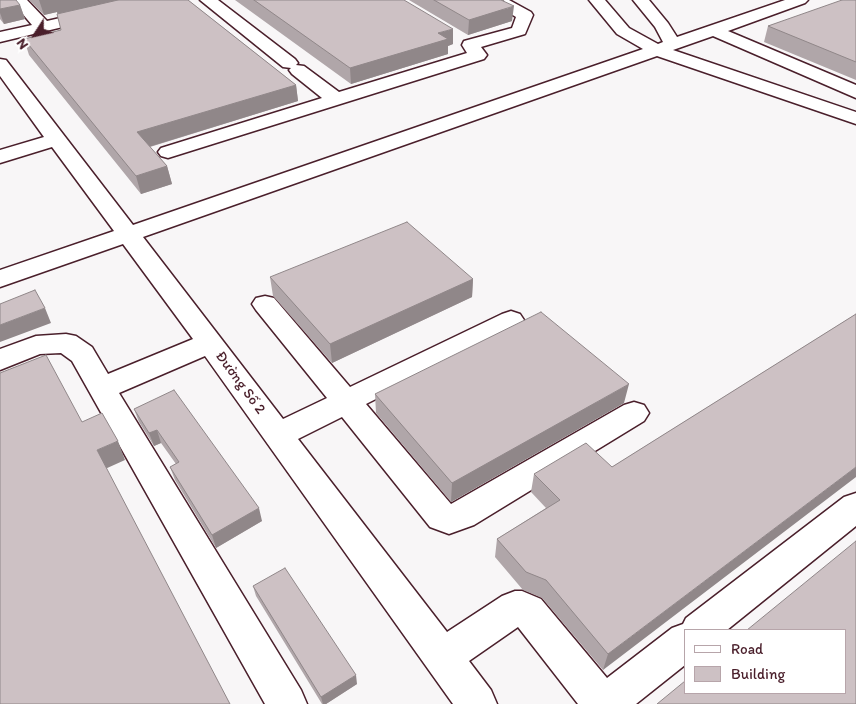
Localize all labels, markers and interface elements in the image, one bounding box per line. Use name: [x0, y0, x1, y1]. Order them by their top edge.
north arrow: [10, 10, 60, 60]
text: N: [13, 35, 32, 53]
street label: Đường Số 2: [211, 348, 269, 418]
legend: [684, 629, 846, 694]
text: Road: [731, 640, 763, 658]
text: Building: [731, 665, 785, 683]

